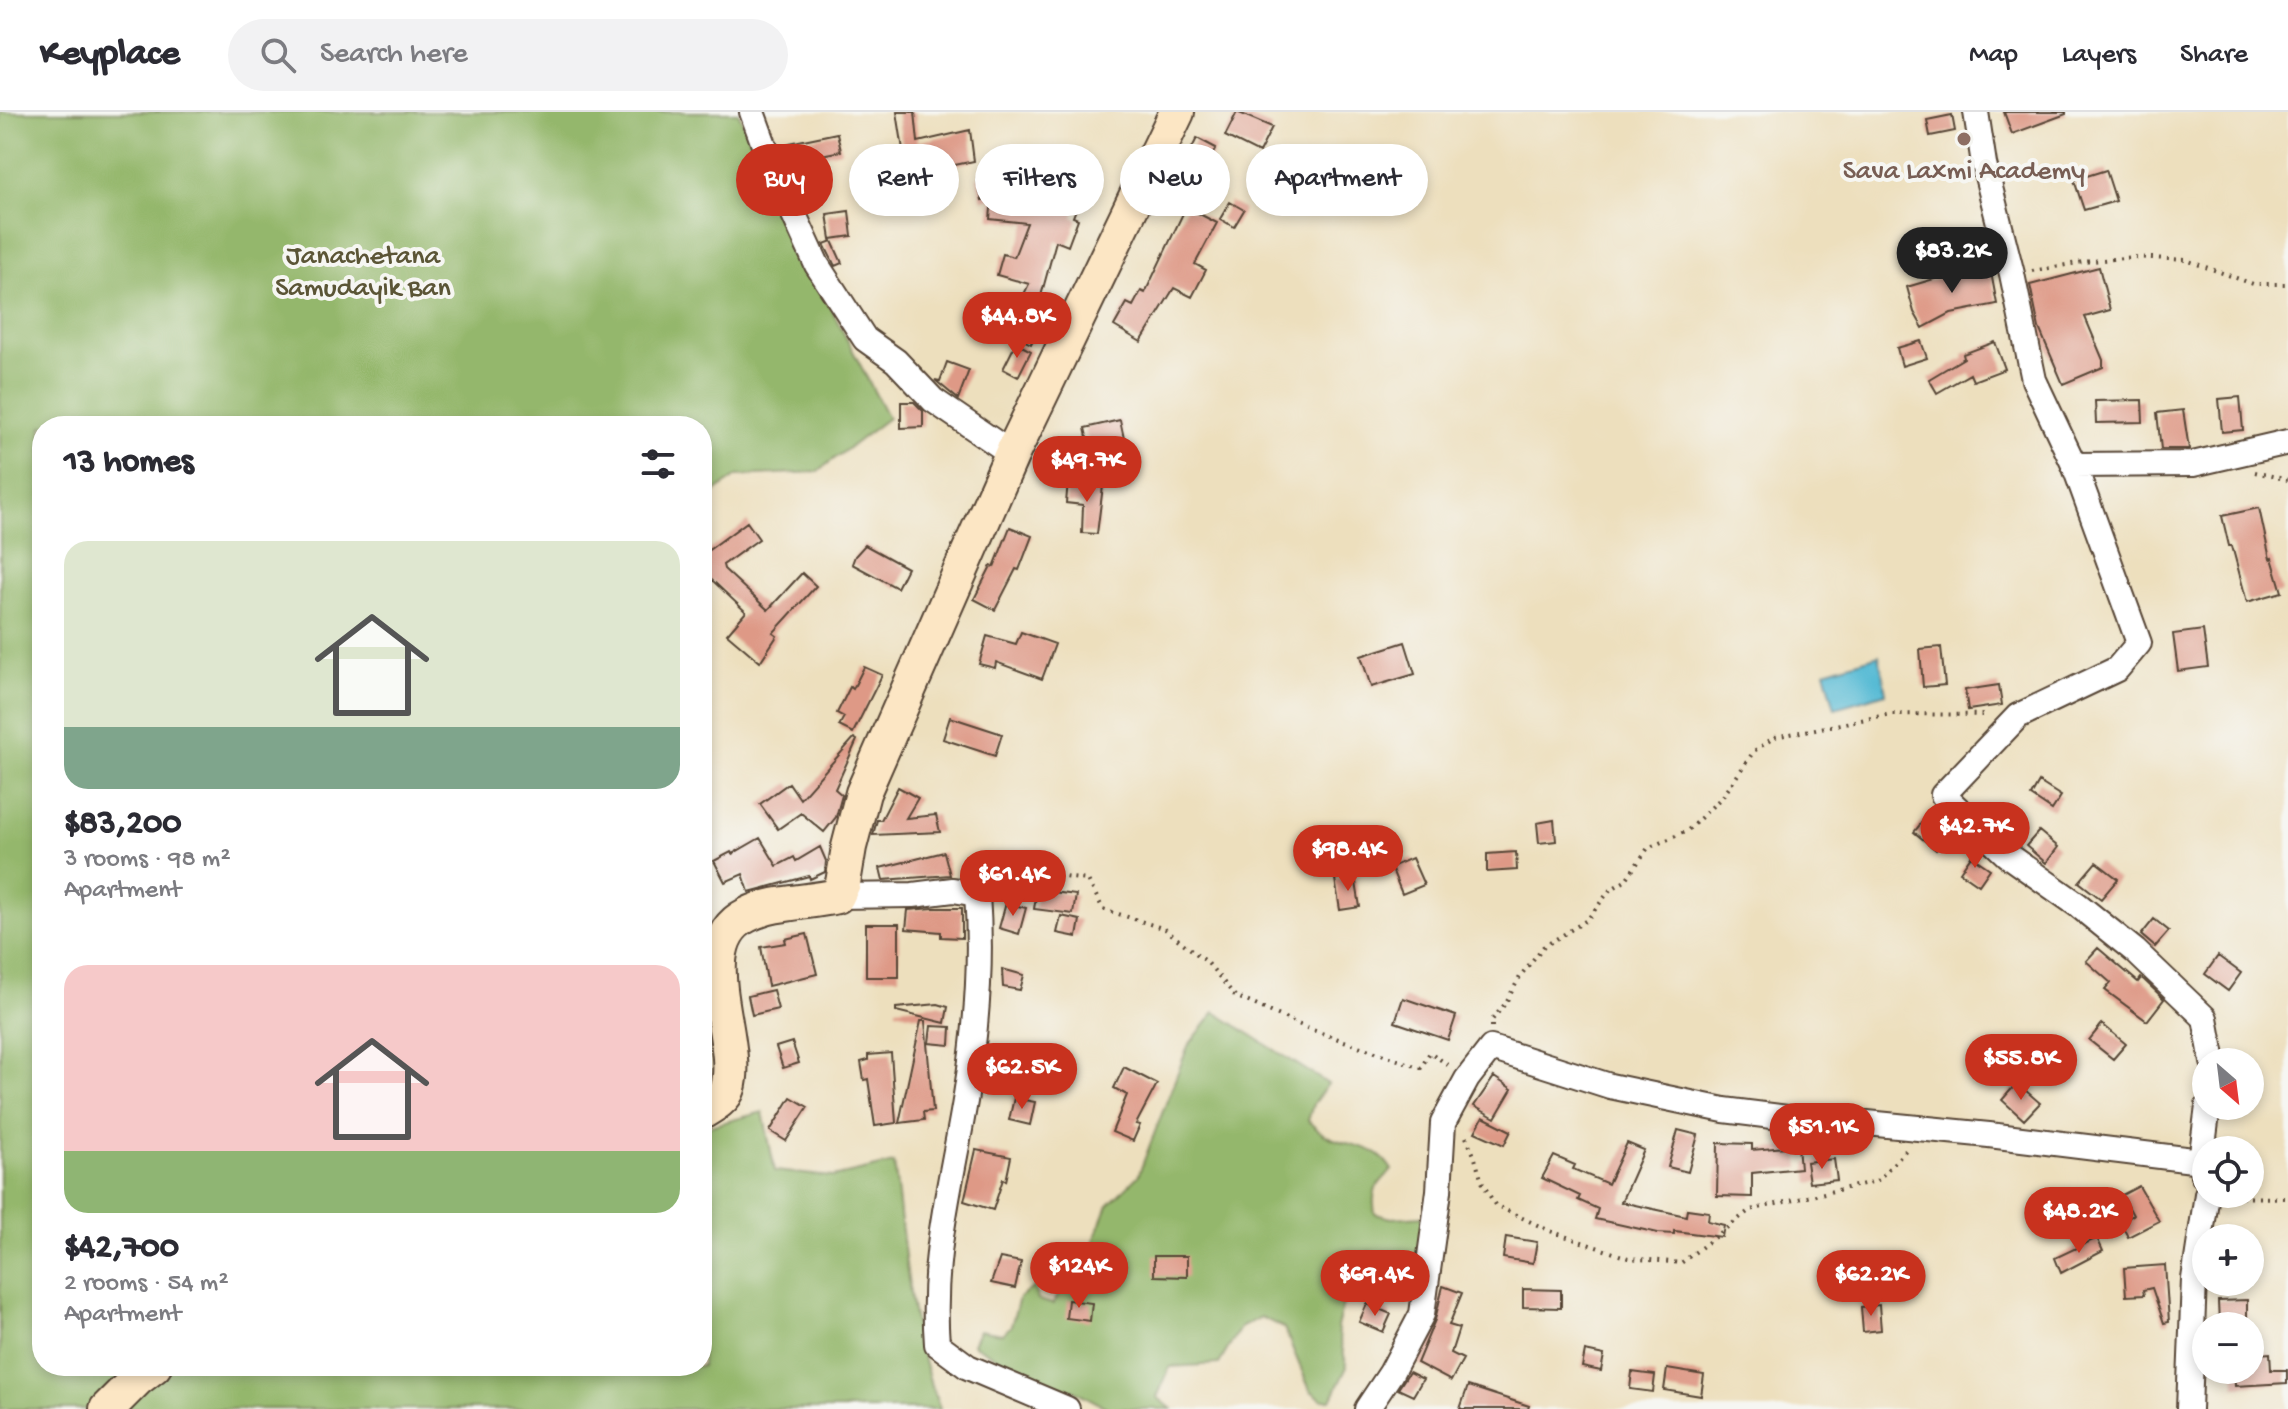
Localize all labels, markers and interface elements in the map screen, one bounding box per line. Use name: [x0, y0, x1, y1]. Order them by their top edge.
search box: [228, 19, 788, 91]
text: Keyplace: [40, 33, 180, 77]
icon: search: [256, 33, 300, 77]
text: Search here: [320, 38, 468, 73]
text: Map: [1969, 39, 2018, 72]
text: Layers: [2062, 39, 2136, 72]
text: Share: [2180, 39, 2248, 72]
marker: Sava Laxmi Academy: [1955, 130, 1973, 148]
chip: Buy: [736, 144, 833, 216]
chip: Rent: [849, 144, 959, 216]
chip: Filters: [975, 144, 1104, 216]
chip: New: [1120, 144, 1230, 216]
chip: Apartment: [1246, 144, 1428, 216]
place label: Sava Laxmi Academy: [1843, 156, 2085, 189]
pin: $83.2K: [1887, 227, 2017, 295]
text: $83.2K: [1915, 237, 1989, 268]
park label: Janachetana Samudayik Ban: [275, 241, 452, 306]
pin: $44.8K: [952, 292, 1082, 360]
text: $44.8K: [980, 302, 1054, 333]
pin: $49.7K: [1022, 436, 1152, 504]
icon: filters: [636, 442, 680, 486]
text: 13 homes: [64, 444, 194, 484]
text: $49.7K: [1050, 446, 1124, 477]
icon: home: [300, 593, 444, 737]
pin: $42.7K: [1910, 802, 2040, 870]
text: $83,200: [64, 805, 182, 845]
text: $42.7K: [1939, 812, 2011, 843]
pin: $98.4K: [1283, 825, 1413, 893]
text: $98.4K: [1311, 835, 1385, 866]
text: 3 rooms · 98 m²: [64, 845, 231, 876]
pin: $61.4K: [948, 850, 1078, 918]
text: $61.4K: [978, 860, 1048, 891]
text: Apartment: [64, 876, 181, 907]
icon: home: [300, 1017, 444, 1161]
pin: $55.8K: [1956, 1034, 2086, 1102]
pin: $62.5K: [957, 1043, 1087, 1111]
text: $55.8K: [1983, 1044, 2059, 1075]
north arrow: [2192, 1048, 2264, 1120]
map controls: [2192, 1048, 2264, 1384]
text: $62.5K: [985, 1053, 1059, 1084]
pin: $51.1K: [1757, 1103, 1887, 1171]
text: $51.1K: [1788, 1113, 1856, 1144]
button: locate: [2192, 1136, 2264, 1208]
pin: $48.2K: [2014, 1187, 2144, 1255]
text: $48.2K: [2042, 1197, 2116, 1228]
button: +: [2192, 1224, 2264, 1296]
text: $42,700: [64, 1229, 179, 1269]
pin: $124K: [1023, 1242, 1135, 1310]
pin: $69.4K: [1310, 1250, 1440, 1318]
pin: $62.2K: [1806, 1250, 1936, 1318]
text: $124K: [1048, 1252, 1110, 1283]
text: $69.4K: [1339, 1260, 1411, 1291]
text: $62.2K: [1835, 1260, 1907, 1291]
text: 2 rooms · 54 m²: [64, 1269, 229, 1300]
text: Apartment: [64, 1300, 181, 1331]
button: −: [2192, 1312, 2264, 1384]

